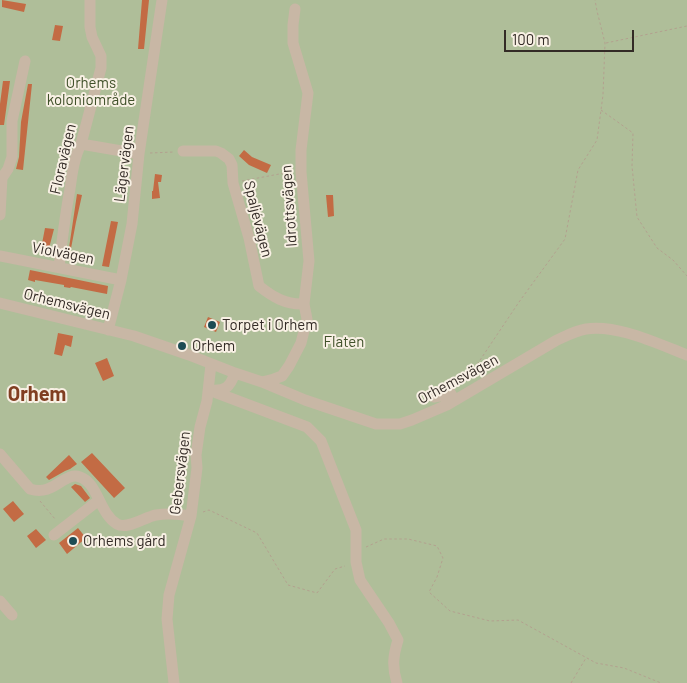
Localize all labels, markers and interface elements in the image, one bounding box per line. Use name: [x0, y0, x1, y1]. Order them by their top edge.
scale bar: [507, 20, 637, 52]
text: 100 m: [512, 30, 550, 48]
park label: Orhems koloniområde: [47, 74, 135, 109]
street label: Floravägen: [46, 122, 80, 196]
street label: Lägervägen: [110, 125, 138, 203]
street label: Idrottsvägen: [277, 165, 301, 247]
street label: Spaljévägen: [240, 179, 276, 259]
street label: Violvägen: [30, 238, 96, 268]
street label: Orhemsvägen: [22, 285, 112, 323]
place label: Torpet i Orhem: [222, 316, 318, 334]
marker: Torpet i Orhem: [206, 319, 218, 331]
park label: Flaten: [324, 333, 364, 351]
place label: Orhem: [192, 337, 235, 355]
marker: Orhem: [176, 340, 188, 352]
street label: Orhemsvägen: [415, 350, 501, 408]
district label: Orhem: [8, 382, 66, 406]
street label: Gebersvägen: [166, 430, 194, 516]
place label: Orhems gård: [83, 532, 166, 550]
marker: Orhems gård: [67, 535, 79, 547]

